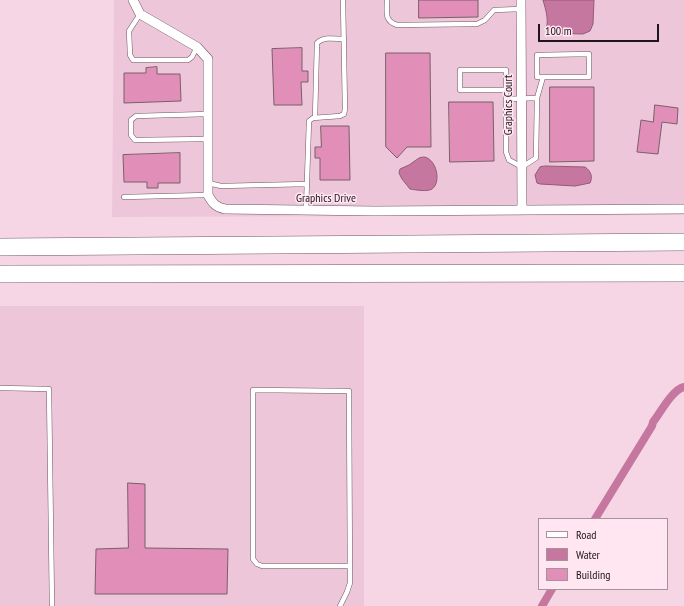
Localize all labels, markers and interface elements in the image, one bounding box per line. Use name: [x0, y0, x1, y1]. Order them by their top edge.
scale bar: [540, 16, 661, 42]
text: 100 m: [545, 23, 572, 38]
street label: Graphics Court: [502, 75, 516, 135]
street label: Graphics Drive: [296, 192, 356, 206]
legend: [538, 518, 668, 590]
text: Road: [576, 527, 596, 542]
text: Water: [576, 547, 600, 562]
text: Building: [576, 567, 611, 582]

